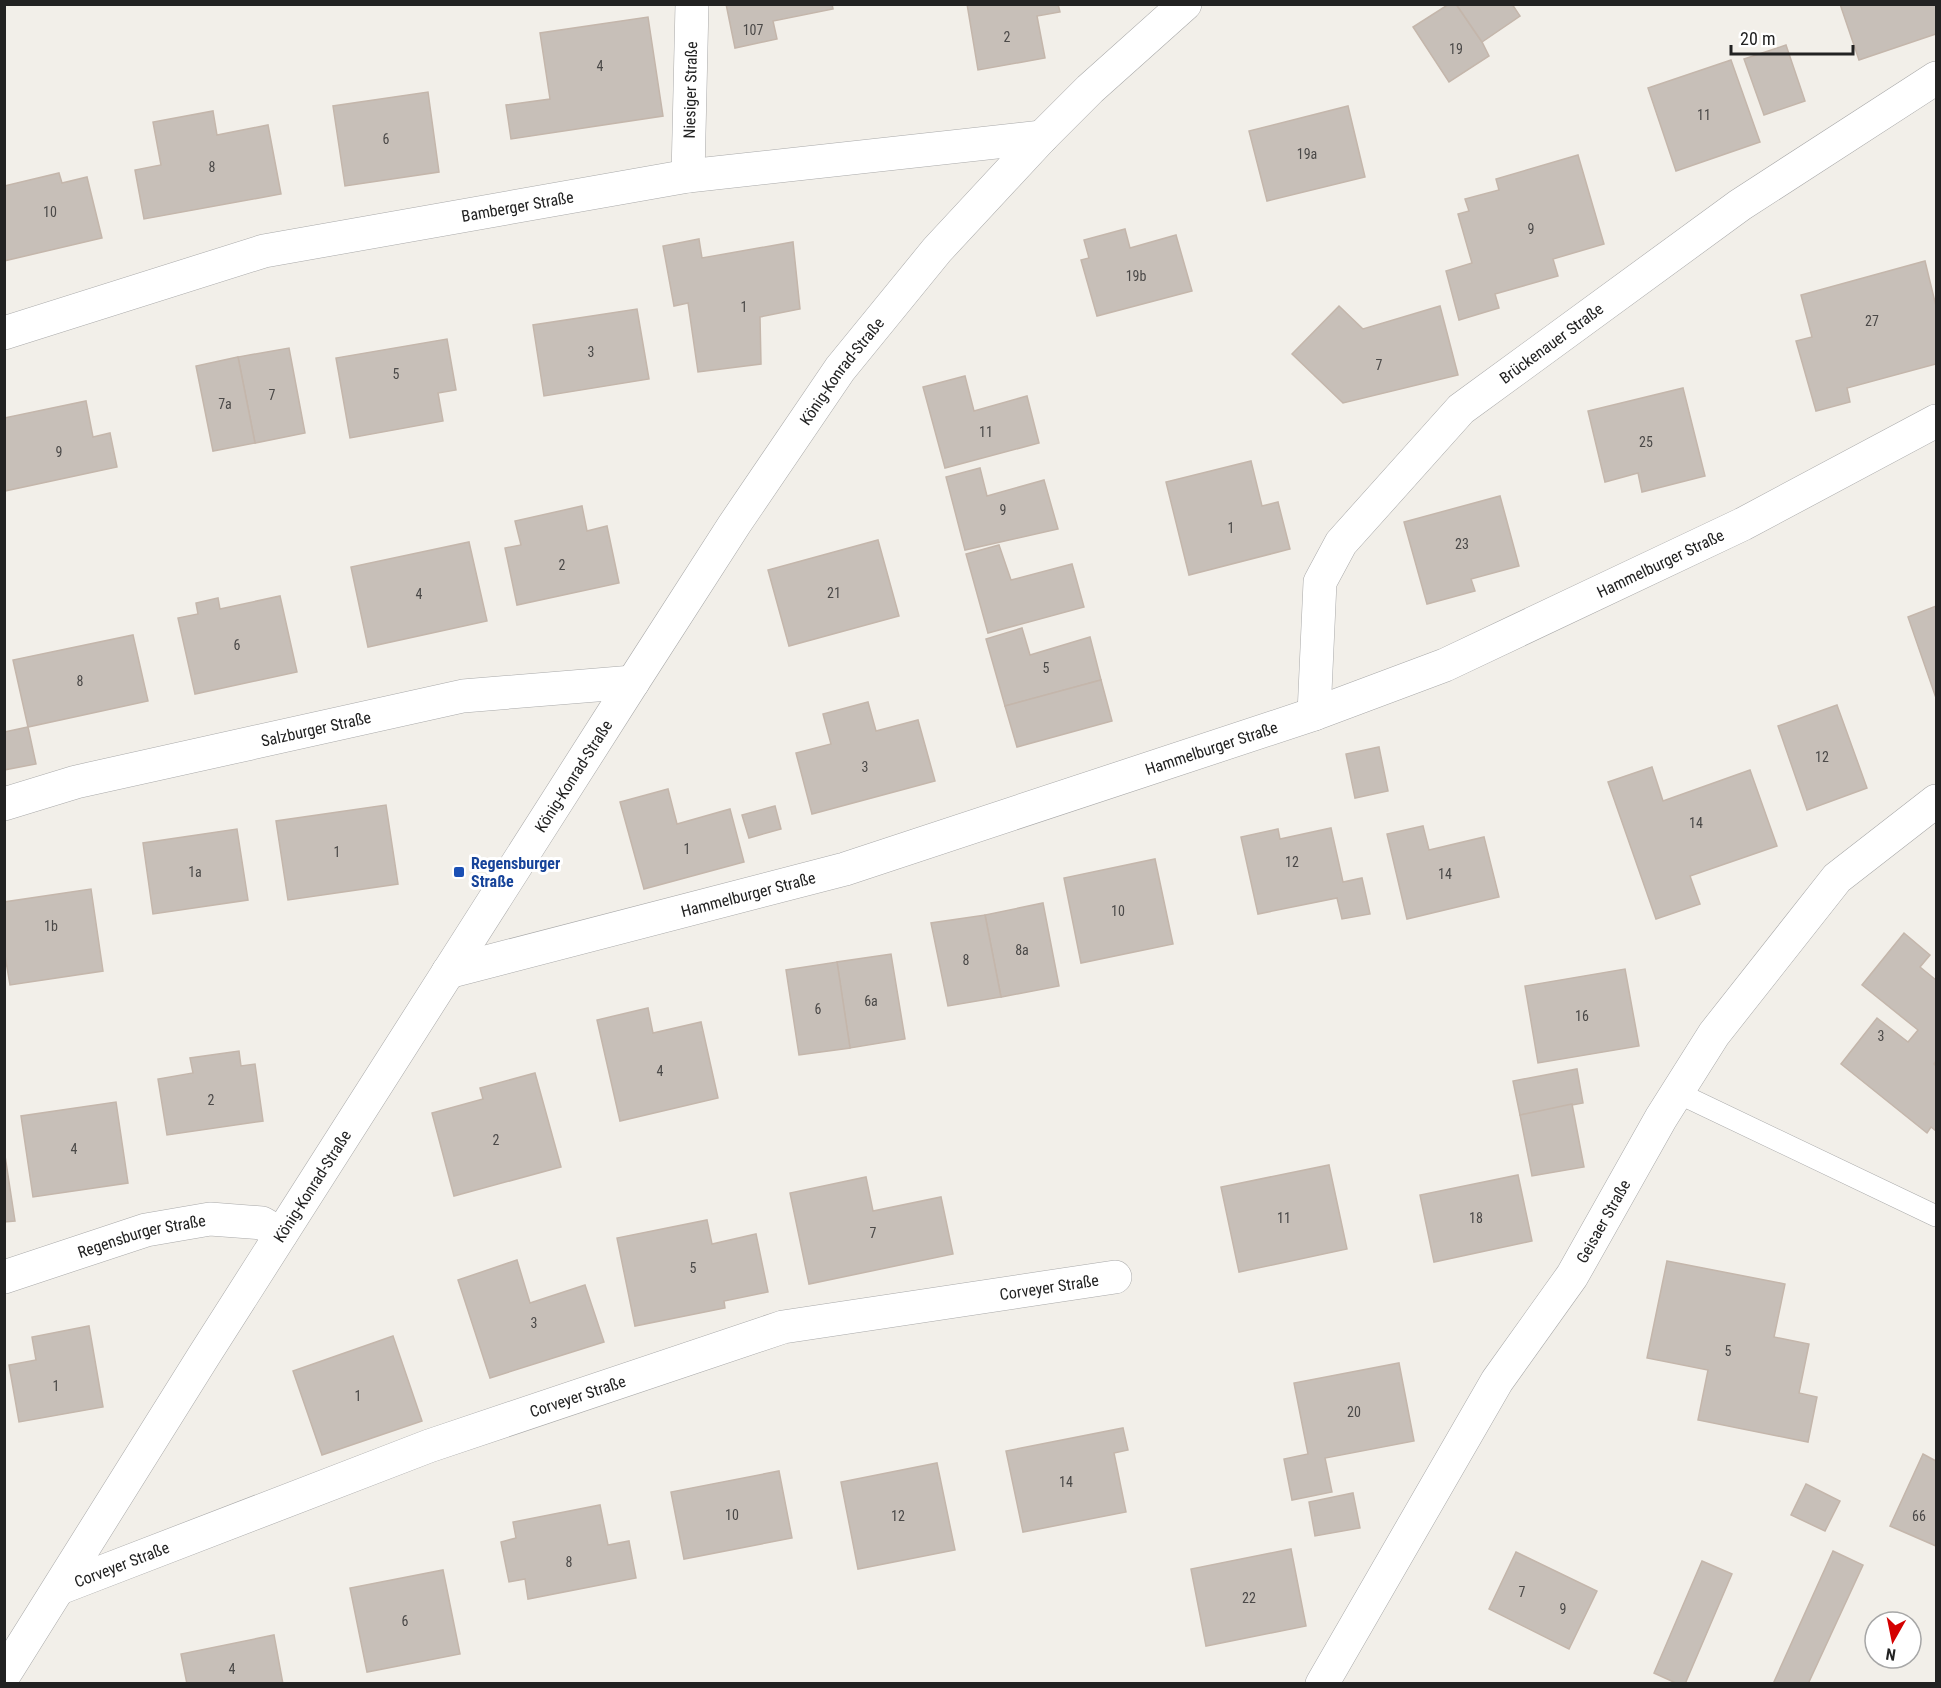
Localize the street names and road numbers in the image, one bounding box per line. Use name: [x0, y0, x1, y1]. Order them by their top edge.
street label: Niesiger Straße: [679, 41, 701, 139]
street label: Bamberger Straße: [460, 187, 575, 225]
street label: Brückenauer Straße: [1496, 299, 1607, 387]
street label: König-Konrad-Straße: [795, 313, 888, 428]
street label: Hammelburger Straße: [1594, 525, 1727, 601]
street label: Salzburger Straße: [259, 707, 373, 750]
street label: König-Konrad-Straße: [530, 716, 616, 836]
street label: Hammelburger Straße: [1143, 717, 1280, 779]
street label: Hammelburger Straße: [679, 868, 817, 921]
street label: König-Konrad-Straße: [269, 1126, 355, 1246]
street label: Geisaer Straße: [1572, 1176, 1634, 1266]
street label: Regensburger Straße: [75, 1210, 207, 1261]
street label: Corveyer Straße: [998, 1270, 1100, 1304]
street label: Corveyer Straße: [527, 1371, 628, 1421]
street label: Corveyer Straße: [72, 1537, 172, 1591]

